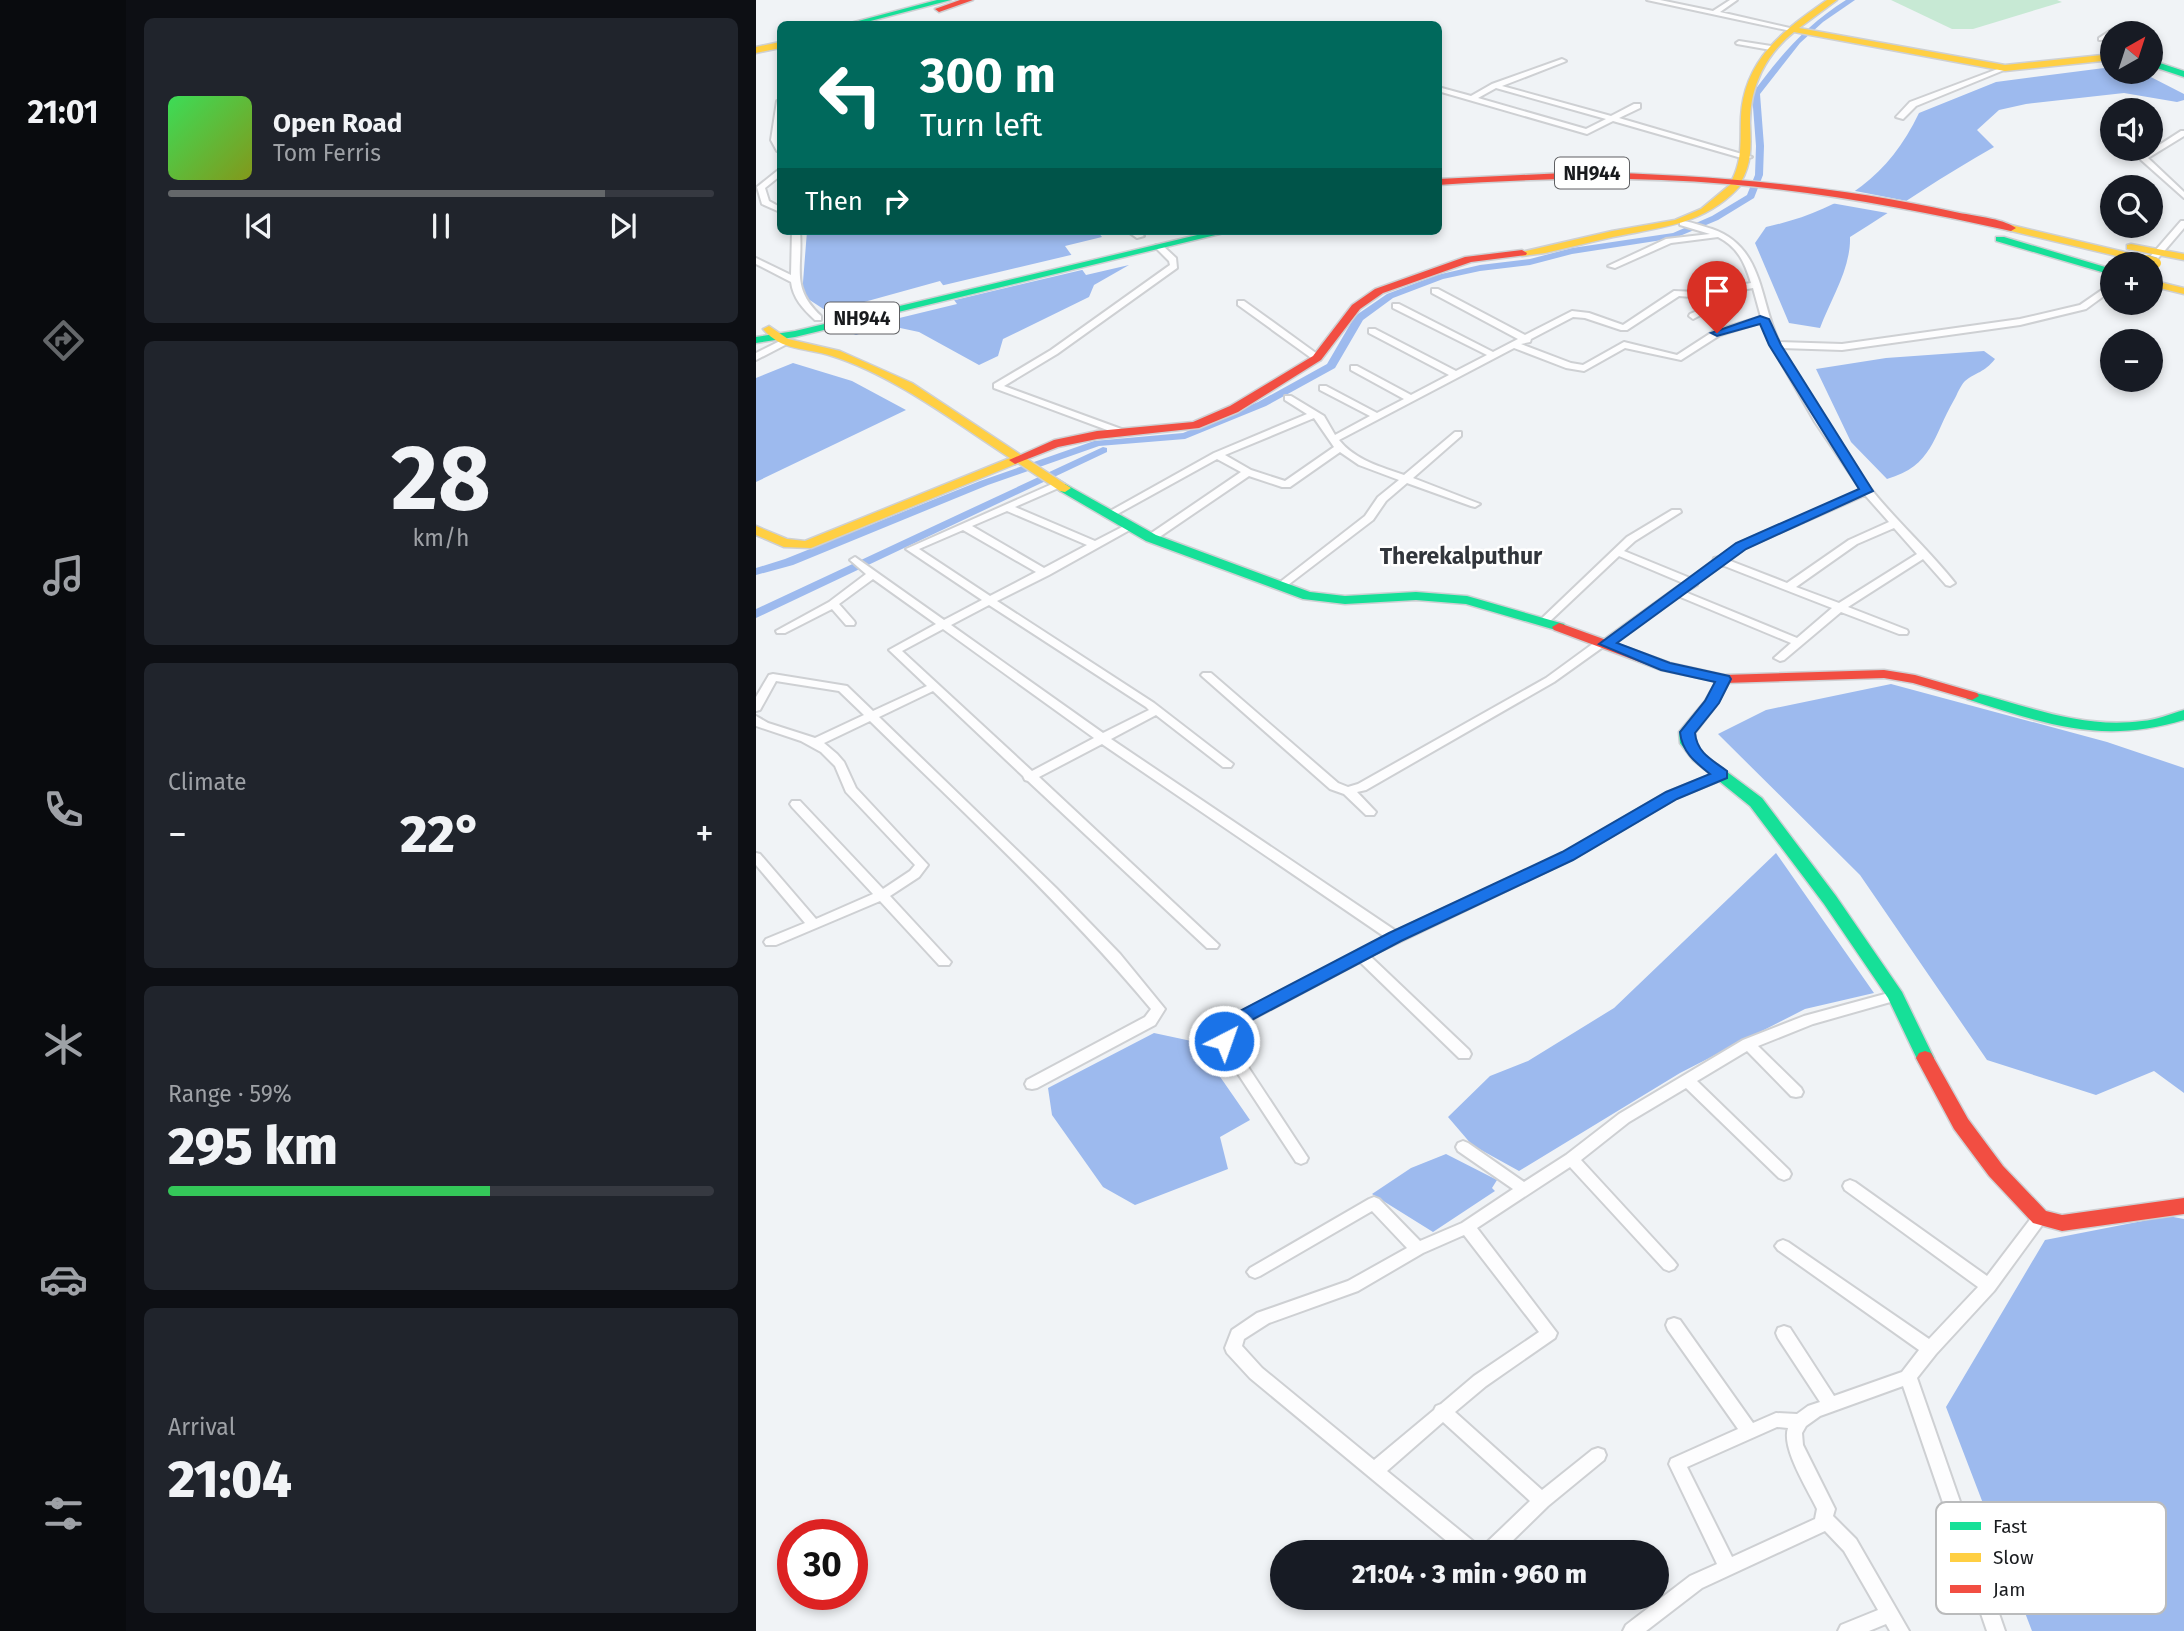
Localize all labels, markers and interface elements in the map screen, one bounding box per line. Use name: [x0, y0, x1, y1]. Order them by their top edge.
north arrow: [2100, 21, 2163, 84]
map controls: [2100, 21, 2163, 392]
text: 300 m: [920, 46, 1056, 105]
icon: left: [805, 49, 896, 140]
text: 21:01: [27, 93, 99, 131]
button: sound: [2100, 98, 2163, 161]
text: Turn left: [920, 106, 1042, 144]
text: Open Road: [273, 108, 402, 139]
text: Tom Ferris: [273, 139, 381, 167]
road number: NH944: [1555, 158, 1629, 188]
button: search: [2100, 175, 2163, 238]
icon: right: [877, 182, 915, 220]
text: Then: [805, 186, 863, 217]
icon: previous: [240, 207, 278, 245]
icon: pause: [422, 207, 460, 245]
icon: next: [604, 207, 642, 245]
button: +: [2100, 252, 2163, 315]
pin: [1687, 261, 1747, 333]
icon: arrive: [1698, 272, 1736, 310]
road number: NH944: [825, 302, 899, 334]
icon: directions: [39, 316, 88, 365]
button: −: [2100, 329, 2163, 392]
text: 28: [391, 424, 491, 533]
text: km/h: [413, 524, 469, 552]
district label: Therekalputhur: [1380, 542, 1543, 570]
icon: music: [39, 551, 88, 600]
text: Climate: [168, 768, 247, 796]
icon: phone: [39, 785, 88, 834]
text: 22°: [400, 803, 482, 866]
text: −: [168, 811, 187, 857]
text: +: [695, 811, 714, 857]
position arrow: [1187, 1004, 1261, 1078]
icon: climate: [39, 1020, 88, 1069]
text: Range · 59%: [168, 1080, 292, 1108]
text: 295 km: [168, 1115, 338, 1178]
icon: car: [39, 1255, 88, 1304]
text: Arrival: [168, 1413, 235, 1441]
text: 21:04: [168, 1448, 292, 1511]
icon: filters: [39, 1489, 88, 1538]
legend: [1936, 1502, 2166, 1614]
text: Fast: [1993, 1515, 2027, 1538]
speed limit sign: 30: [777, 1519, 868, 1610]
text: Slow: [1993, 1546, 2034, 1569]
text: 21:04 · 3 min · 960 m: [1352, 1559, 1587, 1590]
text: Jam: [1993, 1578, 2025, 1601]

